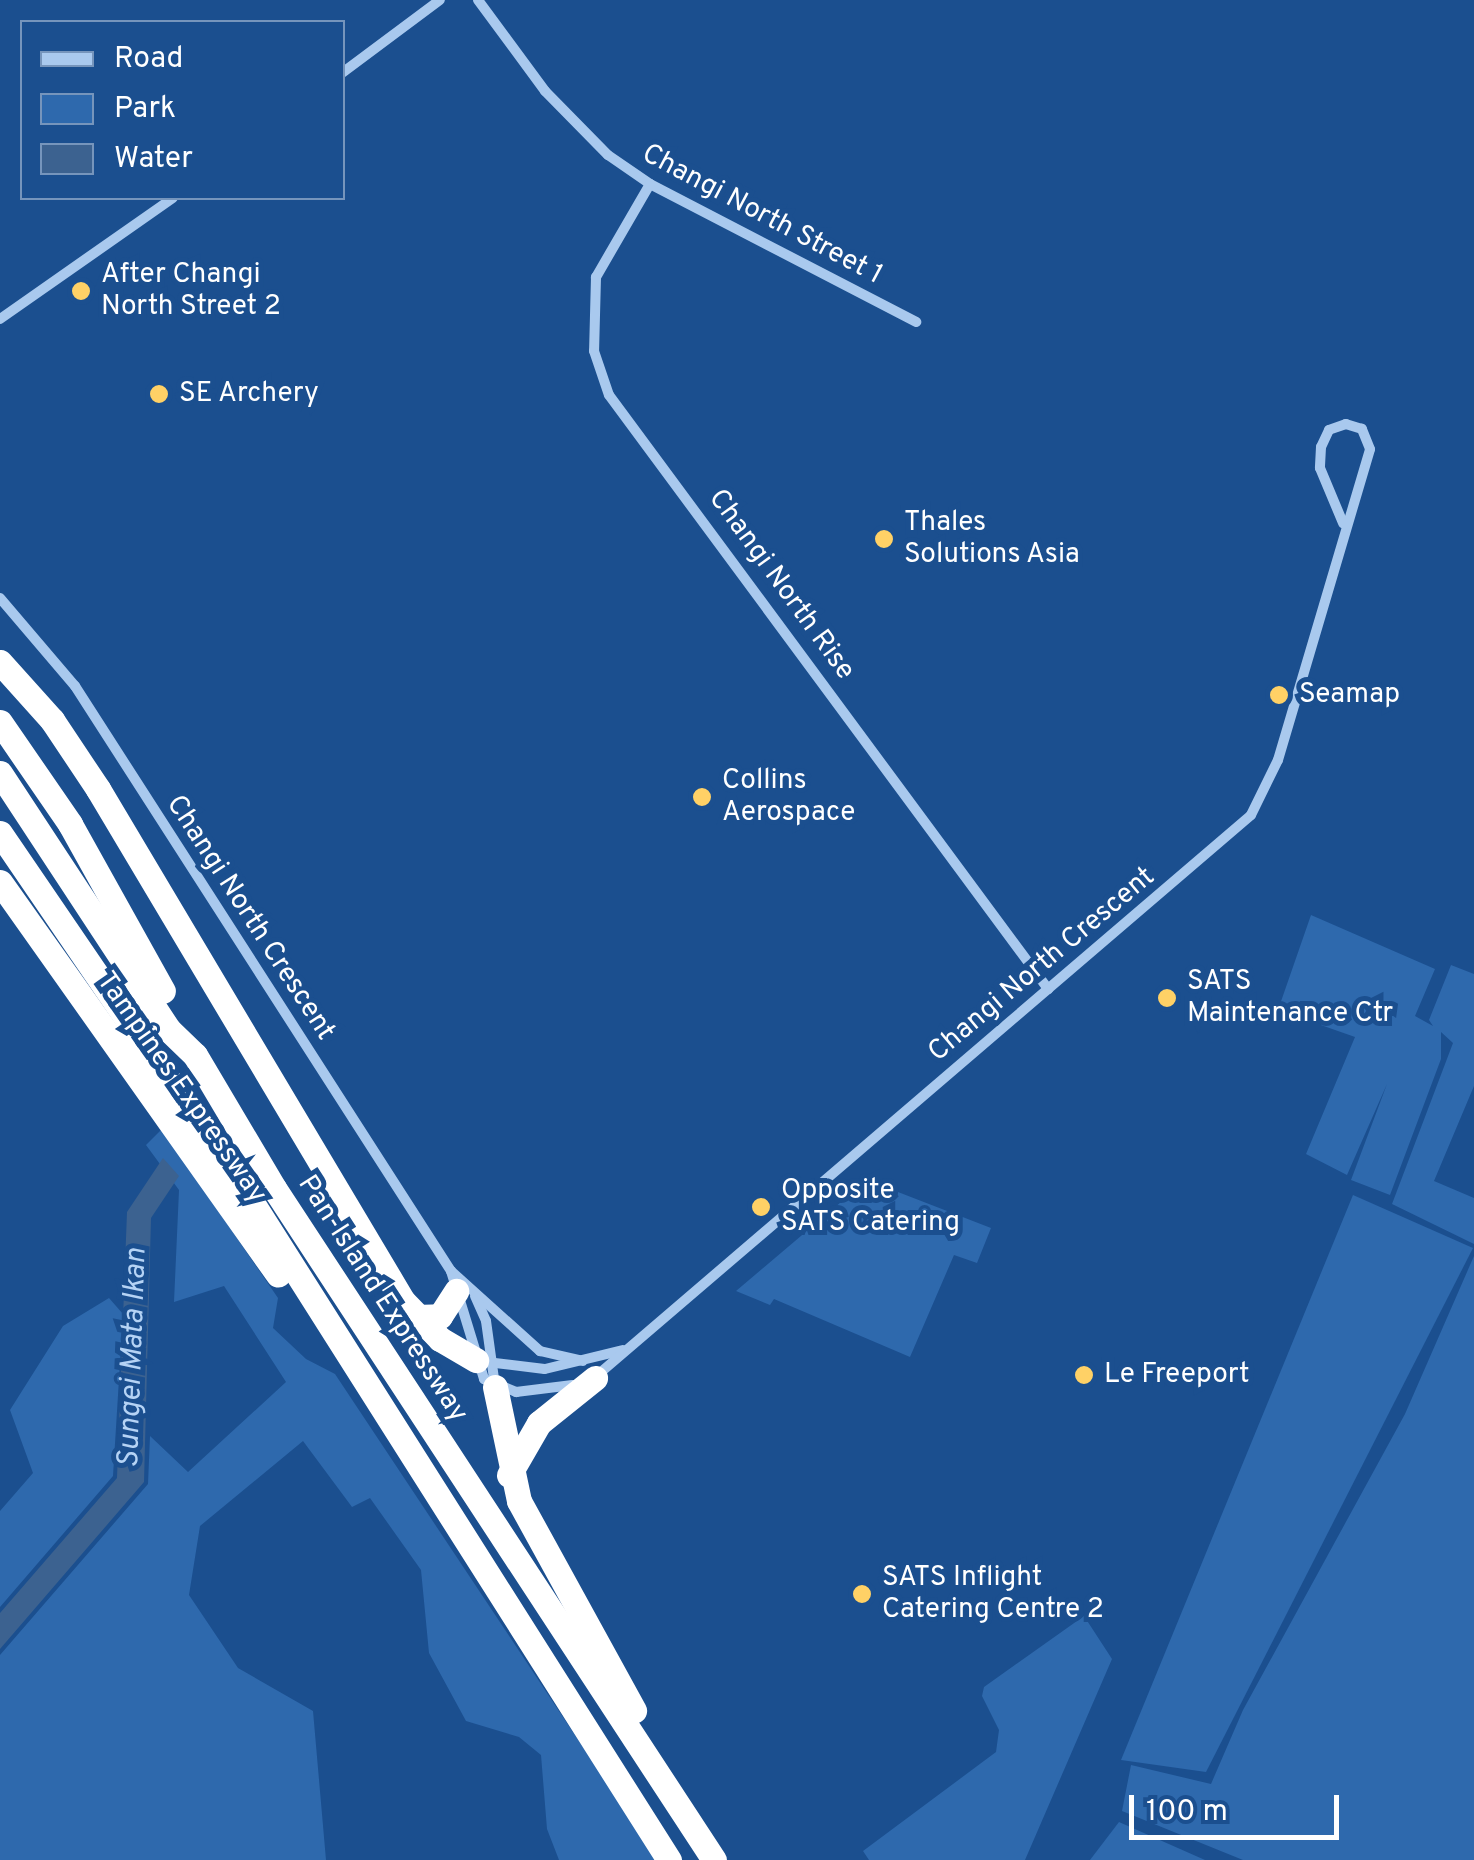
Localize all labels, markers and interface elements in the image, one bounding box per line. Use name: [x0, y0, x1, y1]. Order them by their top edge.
legend: [20, 20, 345, 200]
text: Road: [114, 41, 183, 78]
text: Park: [114, 91, 176, 128]
street label: Changi North Street 1: [636, 137, 888, 293]
text: Water: [114, 141, 193, 178]
place label: After Changi North Street 2: [101, 258, 281, 324]
marker: After Changi North Street 2: [70, 280, 92, 302]
place label: SE Archery: [179, 377, 320, 411]
marker: SE Archery: [148, 383, 170, 405]
street label: Changi North Rise: [701, 483, 861, 687]
place label: Thales Solutions Asia: [904, 506, 1081, 572]
marker: Thales Solutions Asia: [873, 528, 895, 550]
place label: Seamap: [1299, 678, 1400, 712]
marker: Seamap: [1268, 684, 1290, 706]
place label: Collins Aerospace: [722, 764, 855, 830]
marker: Collins Aerospace: [691, 786, 713, 808]
street label: Changi North Crescent: [158, 789, 342, 1047]
street label: Changi North Crescent: [922, 860, 1162, 1070]
place label: SATS Maintenance Ctr: [1187, 965, 1393, 1031]
street label: Tampines Expressway: [88, 966, 274, 1210]
marker: SATS Maintenance Ctr: [1156, 987, 1178, 1009]
street label: Pan-Island Expressway: [290, 1169, 474, 1429]
place label: Opposite SATS Catering: [781, 1174, 960, 1240]
marker: Opposite SATS Catering: [750, 1196, 772, 1218]
water label: Sungei Mata Ikan: [112, 1247, 156, 1469]
place label: Le Freeport: [1104, 1358, 1250, 1392]
marker: Le Freeport: [1073, 1364, 1095, 1386]
place label: SATS Inflight Catering Centre 2: [882, 1561, 1104, 1627]
marker: SATS Inflight Catering Centre 2: [851, 1583, 873, 1605]
scale bar: [1134, 1775, 1344, 1837]
text: 100 m: [1146, 1794, 1228, 1831]

